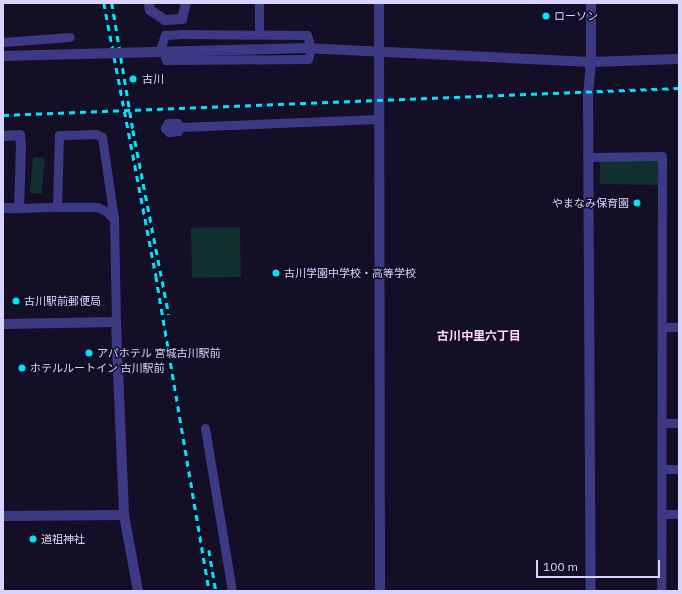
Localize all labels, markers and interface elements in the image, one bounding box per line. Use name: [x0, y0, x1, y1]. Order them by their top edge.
place label: ローソン: [554, 9, 598, 23]
marker: ローソン: [541, 11, 551, 21]
place label: 古川: [142, 72, 164, 86]
marker: 古川: [127, 73, 139, 85]
place label: やまなみ保育園: [552, 196, 629, 210]
marker: やまなみ保育園: [632, 198, 642, 208]
place label: 古川学園中学校・高等学校: [284, 266, 416, 280]
marker: 古川学園中学校・高等学校: [271, 268, 281, 278]
place label: 古川駅前郵便局: [24, 294, 101, 308]
marker: 古川駅前郵便局: [11, 296, 21, 306]
district label: 古川中里六丁目: [437, 329, 521, 343]
place label: アパホテル 宮城古川駅前: [97, 346, 221, 360]
marker: アパホテル 宮城古川駅前: [84, 348, 94, 358]
place label: ホテルルートイン 古川駅前: [30, 361, 165, 375]
marker: ホテルルートイン 古川駅前: [17, 363, 27, 373]
place label: 道祖神社: [41, 532, 85, 546]
marker: 道祖神社: [28, 534, 38, 544]
scale bar: [538, 552, 662, 578]
text: 100 m: [543, 559, 578, 574]

